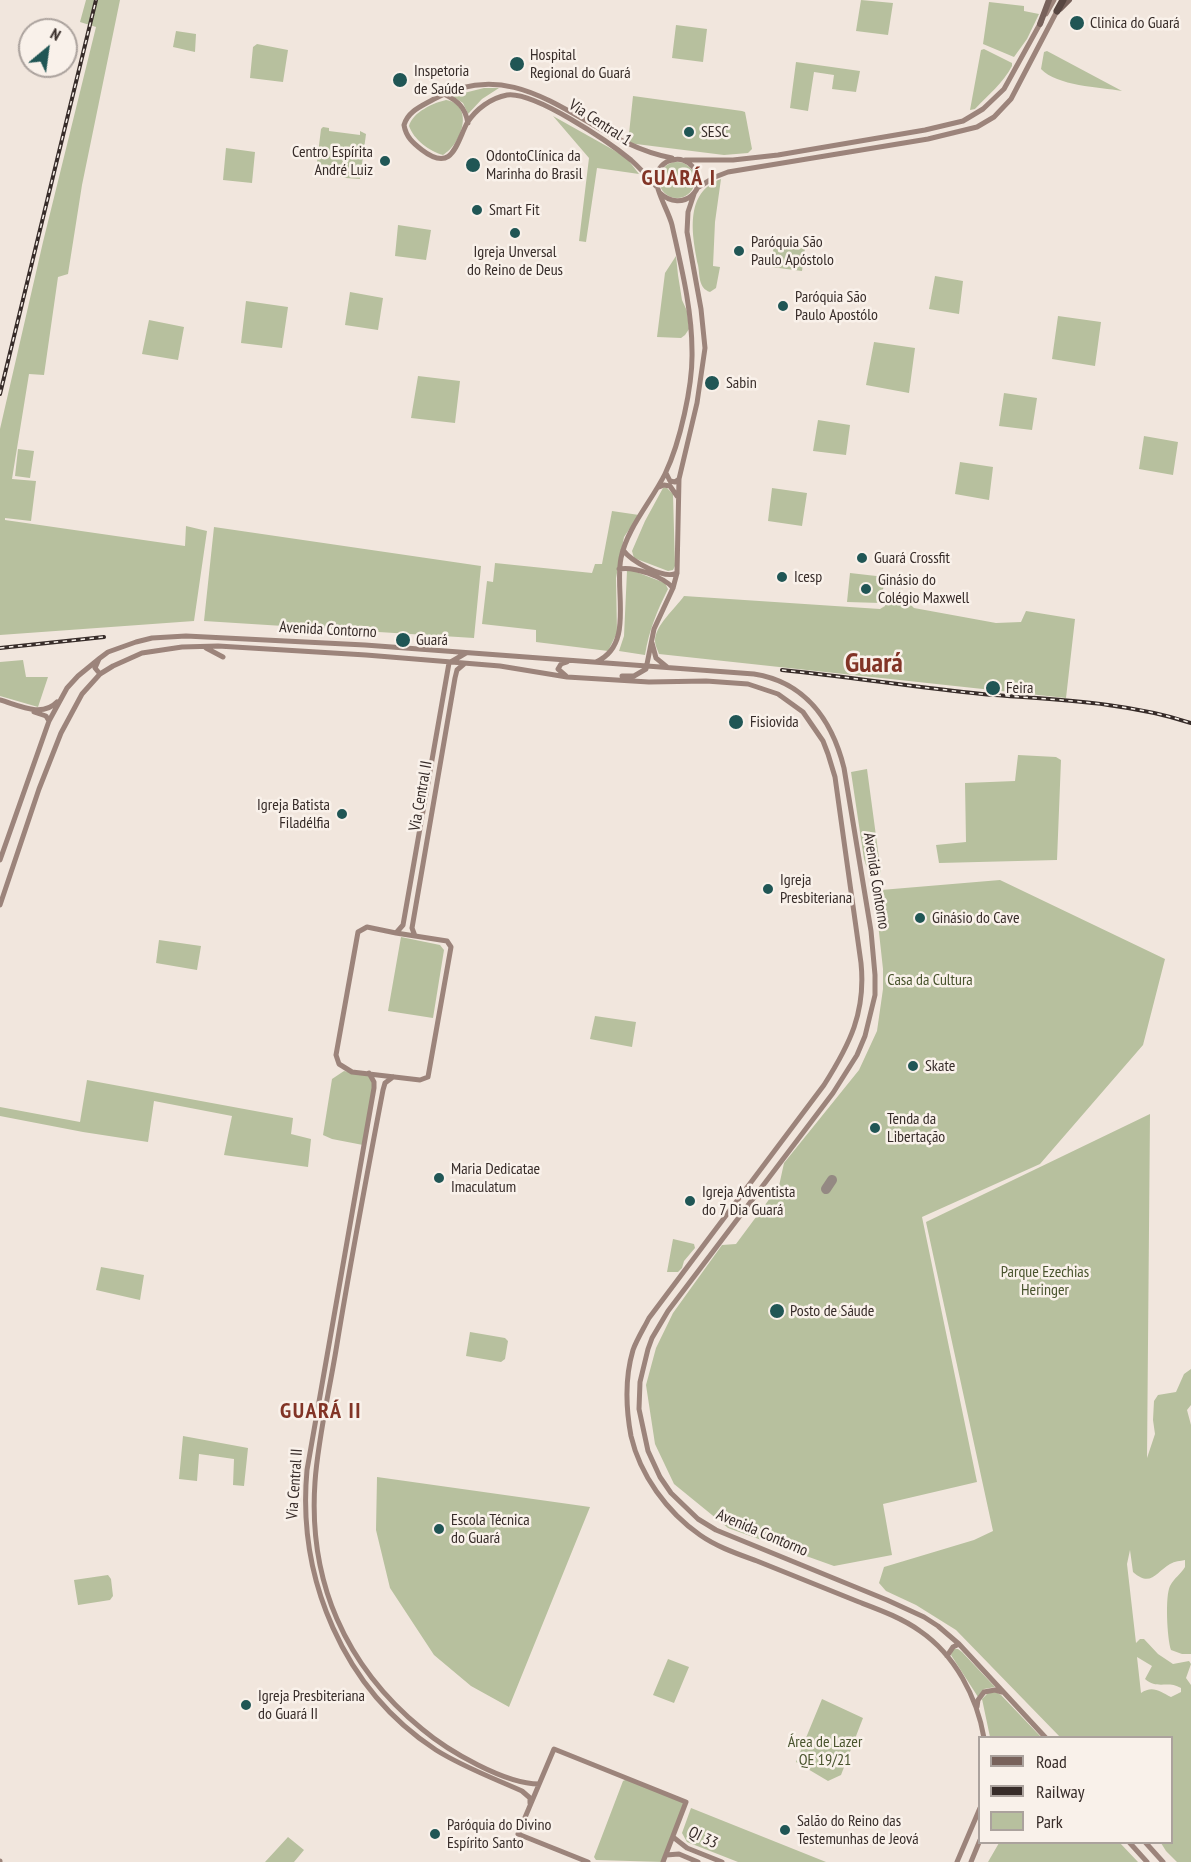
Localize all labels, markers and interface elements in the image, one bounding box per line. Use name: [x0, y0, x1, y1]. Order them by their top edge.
place label: Clinica do Guará: [1090, 13, 1180, 33]
marker: Clinica do Guará: [1068, 14, 1086, 32]
north arrow: [18, 18, 78, 78]
text: N: [47, 23, 64, 45]
place label: Hospital Regional do Guará: [530, 45, 631, 83]
marker: Hospital Regional do Guará: [508, 55, 526, 73]
place label: Inspetoria de Saúde: [414, 61, 469, 99]
marker: Inspetoria de Saúde: [391, 71, 409, 89]
street label: Via Central 1: [565, 96, 635, 150]
place label: SESC: [701, 122, 729, 142]
marker: SESC: [682, 125, 696, 139]
place label: Centro Espírita André Luiz: [292, 142, 373, 180]
place label: OdontoClínica da Marinha do Brasil: [486, 146, 582, 184]
marker: Centro Espírita André Luiz: [378, 154, 392, 168]
marker: OdontoClínica da Marinha do Brasil: [464, 156, 482, 174]
district label: GUARÁ I: [641, 166, 717, 192]
place label: Smart Fit: [489, 200, 540, 220]
marker: Smart Fit: [470, 203, 484, 217]
marker: Igreja Unversal do Reino de Deus: [508, 226, 522, 240]
place label: Paróquia São Paulo Apóstolo: [751, 232, 834, 270]
place label: Igreja Unversal do Reino de Deus: [467, 242, 563, 280]
marker: Paróquia São Paulo Apóstolo: [732, 244, 746, 258]
place label: Paróquia São Paulo Apostólo: [795, 287, 878, 325]
marker: Paróquia São Paulo Apostólo: [776, 299, 790, 313]
place label: Sabin: [726, 373, 757, 393]
marker: Sabin: [703, 374, 721, 392]
place label: Guará Crossfit: [874, 548, 950, 568]
marker: Guará Crossfit: [855, 551, 869, 565]
place label: Icesp: [794, 567, 822, 587]
marker: Icesp: [775, 570, 789, 584]
place label: Ginásio do Colégio Maxwell: [878, 570, 969, 608]
marker: Ginásio do Colégio Maxwell: [859, 582, 873, 596]
street label: Avenida Contorno: [279, 618, 377, 642]
place label: Guará: [416, 630, 448, 650]
marker: Guará: [394, 631, 412, 649]
district label: Guará: [845, 647, 903, 681]
place label: Feira: [1006, 678, 1033, 698]
marker: Feira: [984, 679, 1002, 697]
place label: Fisiovida: [750, 712, 799, 732]
marker: Fisiovida: [727, 713, 745, 731]
street label: Via Central II: [405, 759, 437, 833]
place label: Igreja Batista Filadélfia: [257, 795, 330, 833]
marker: Igreja Batista Filadélfia: [335, 807, 349, 821]
street label: Avenida Contorno: [859, 831, 893, 931]
place label: Igreja Presbiteriana: [780, 870, 852, 908]
marker: Igreja Presbiteriana: [761, 882, 775, 896]
place label: Ginásio do Cave: [932, 908, 1020, 928]
marker: Ginásio do Cave: [913, 911, 927, 925]
park label: Casa da Cultura: [887, 970, 973, 990]
place label: Skate: [925, 1056, 955, 1076]
marker: Skate: [906, 1059, 920, 1073]
place label: Tenda da Libertação: [887, 1109, 945, 1147]
marker: Tenda da Libertação: [868, 1121, 882, 1135]
place label: Maria Dedicatae Imaculatum: [451, 1159, 540, 1197]
marker: Maria Dedicatae Imaculatum: [432, 1171, 446, 1185]
place label: Igreja Adventista do 7 Dia Guará: [702, 1182, 795, 1220]
marker: Igreja Adventista do 7 Dia Guará: [683, 1194, 697, 1208]
park label: Parque Ezechias Heringer: [1001, 1262, 1089, 1300]
place label: Posto de Sáude: [790, 1301, 874, 1321]
marker: Posto de Sáude: [768, 1302, 786, 1320]
district label: GUARÁ II: [280, 1399, 362, 1425]
street label: Via Central II: [283, 1448, 307, 1520]
street label: Avenida Contorno: [713, 1505, 811, 1561]
place label: Escola Técnica do Guará: [451, 1510, 530, 1548]
marker: Escola Técnica do Guará: [432, 1522, 446, 1536]
place label: Igreja Presbiteriana do Guará II: [258, 1686, 365, 1724]
marker: Igreja Presbiteriana do Guará II: [239, 1698, 253, 1712]
park label: Área de Lazer QE 19/21: [788, 1732, 862, 1770]
legend: [978, 1736, 1173, 1844]
text: Road: [1036, 1750, 1067, 1773]
text: Railway: [1036, 1780, 1085, 1803]
text: Park: [1036, 1810, 1063, 1833]
place label: Salão do Reino das Testemunhas de Jeová: [797, 1811, 919, 1849]
place label: Paróquia do Divino Espírito Santo: [447, 1815, 551, 1853]
street label: QI 33: [685, 1823, 721, 1853]
marker: Salão do Reino das Testemunhas de Jeová: [778, 1823, 792, 1837]
marker: Paróquia do Divino Espírito Santo: [428, 1827, 442, 1841]

